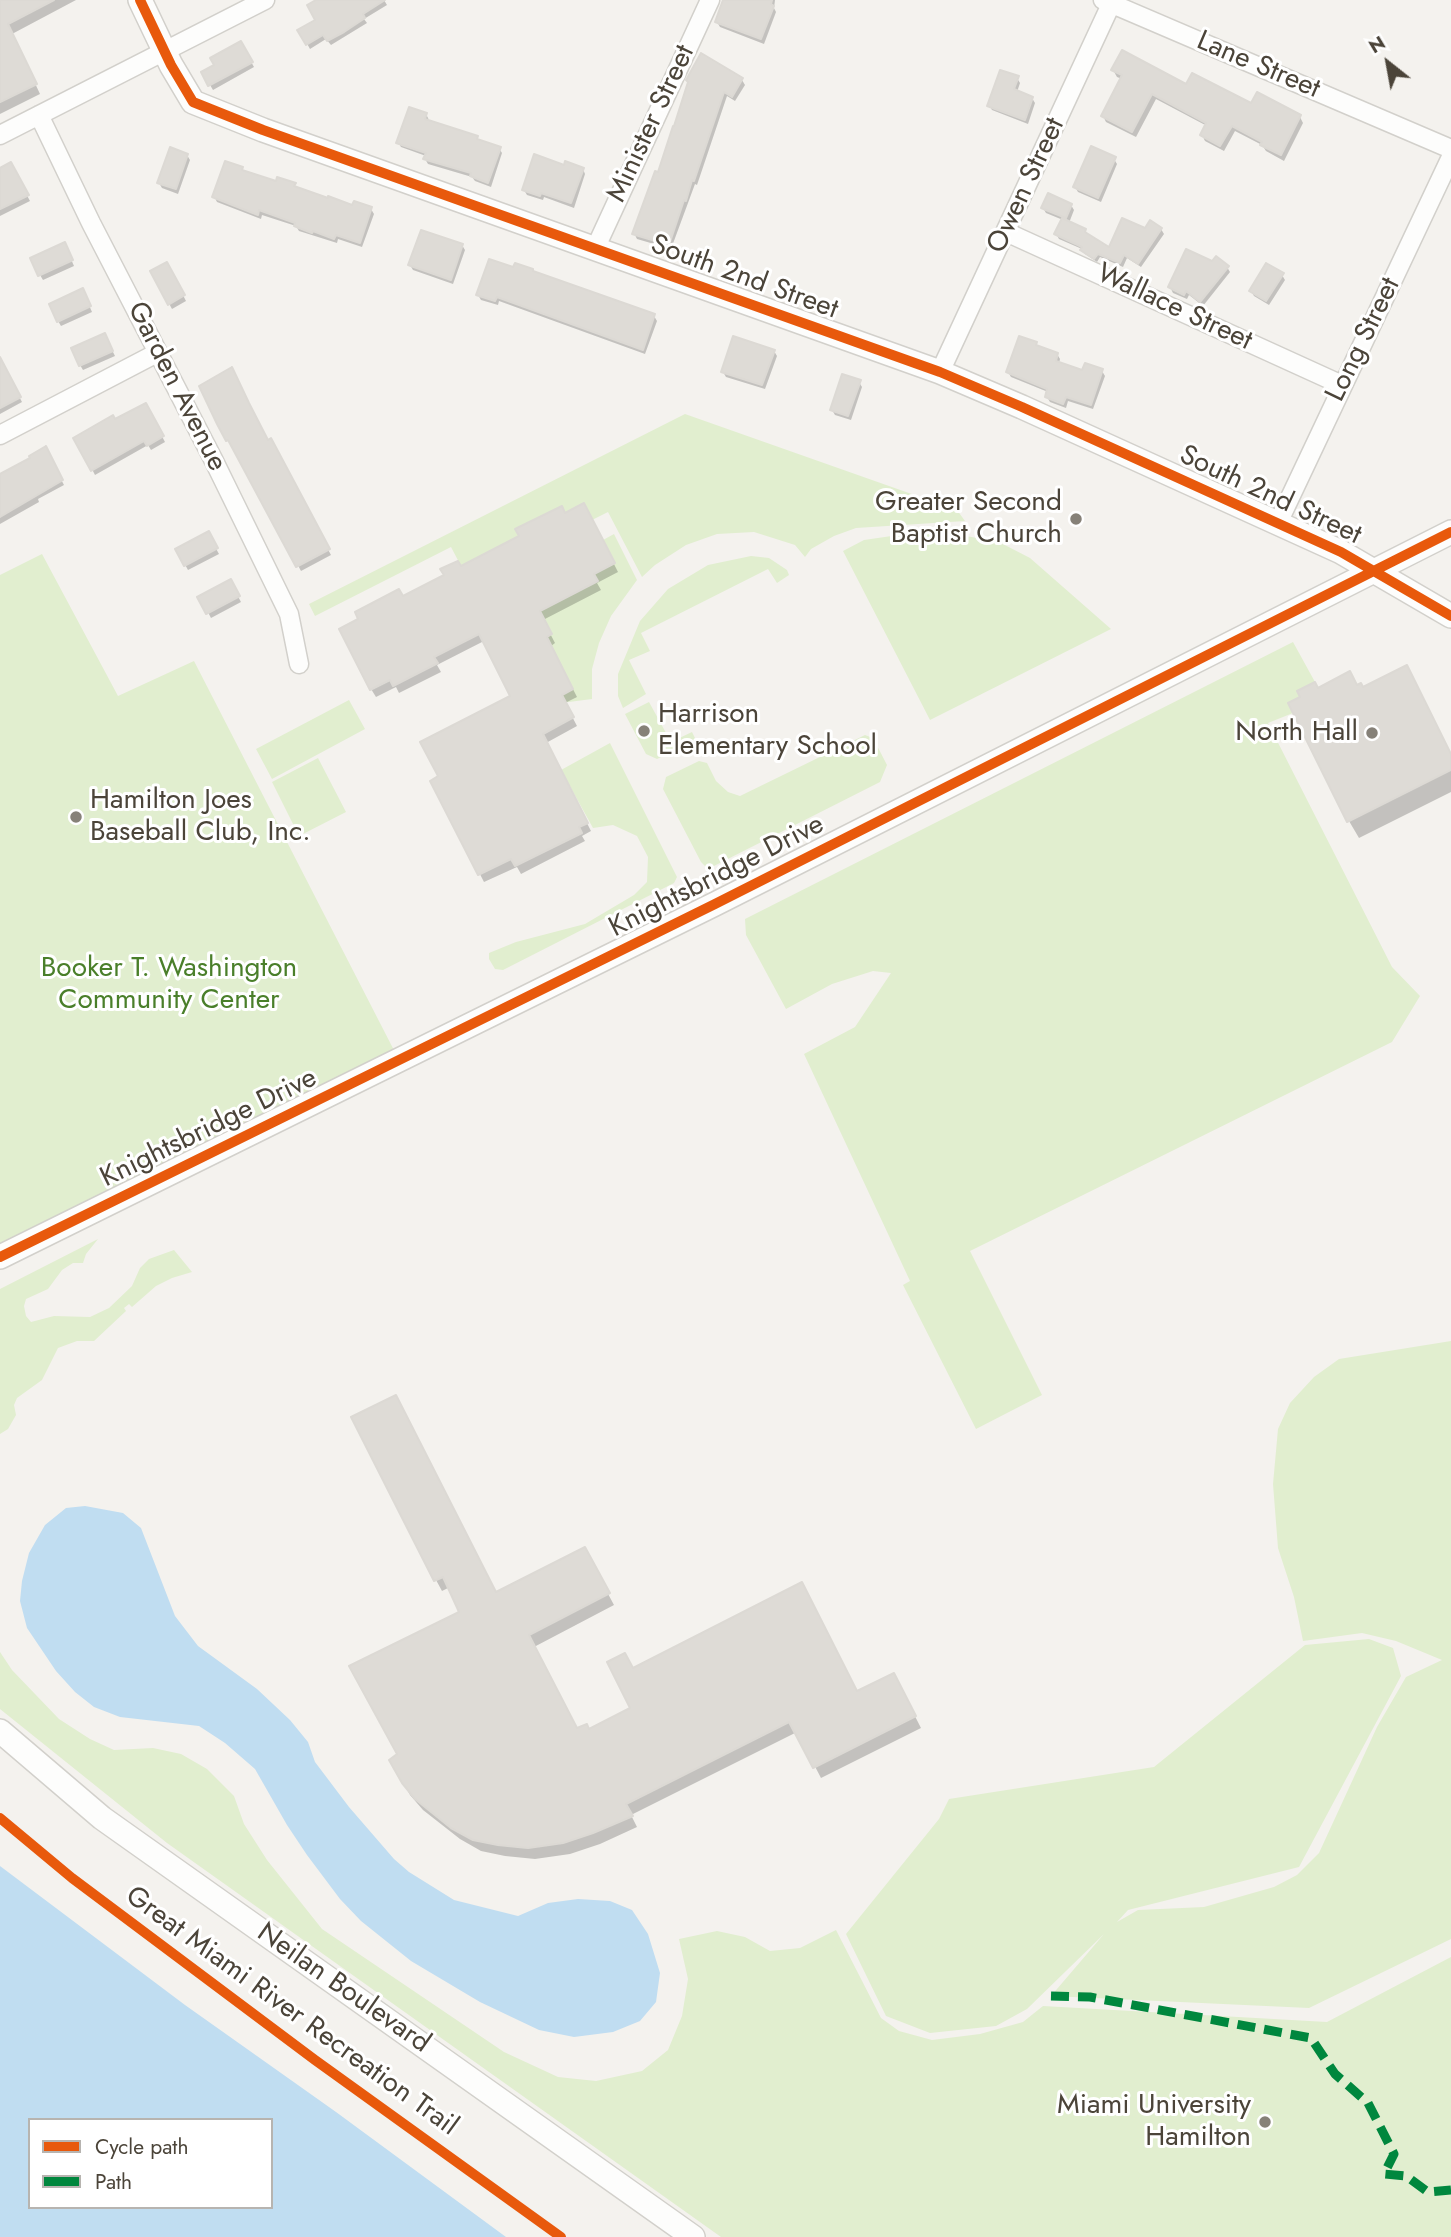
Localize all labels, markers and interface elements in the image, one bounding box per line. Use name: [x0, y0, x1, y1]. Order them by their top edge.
street label: Lane Street: [1191, 25, 1325, 107]
north arrow: [1353, 28, 1423, 98]
text: N: [1364, 29, 1390, 60]
street label: Minister Street: [601, 40, 703, 208]
street label: Owen Street: [981, 113, 1073, 259]
street label: South 2nd Street: [646, 229, 842, 327]
street label: Wallace Street: [1091, 257, 1257, 359]
street label: Long Street: [1320, 273, 1408, 407]
street label: Garden Avenue: [119, 297, 233, 477]
street label: South 2nd Street: [1174, 439, 1366, 553]
place label: Greater Second Baptist Church: [875, 486, 1062, 552]
marker: Greater Second Baptist Church: [1068, 511, 1084, 527]
place label: Harrison Elementary School: [658, 698, 877, 764]
place label: North Hall: [1235, 716, 1358, 750]
marker: Harrison Elementary School: [636, 723, 652, 739]
marker: North Hall: [1364, 725, 1380, 741]
place label: Hamilton Joes Baseball Club, Inc.: [90, 784, 311, 850]
street label: Knightsbridge Drive: [604, 808, 830, 946]
marker: Hamilton Joes Baseball Club, Inc.: [68, 809, 84, 825]
park label: Booker T. Washington Community Center: [41, 952, 297, 1018]
street label: Knightsbridge Drive: [95, 1062, 323, 1196]
street label: Great Miami River Recreation Trail: [118, 1880, 464, 2144]
street label: Neilan Boulevard: [250, 1917, 436, 2061]
place label: Miami University Hamilton: [1057, 2089, 1251, 2155]
marker: Miami University Hamilton: [1257, 2114, 1273, 2130]
legend: [28, 2118, 273, 2209]
text: Cycle path: [95, 2132, 188, 2162]
text: Path: [95, 2167, 132, 2197]

